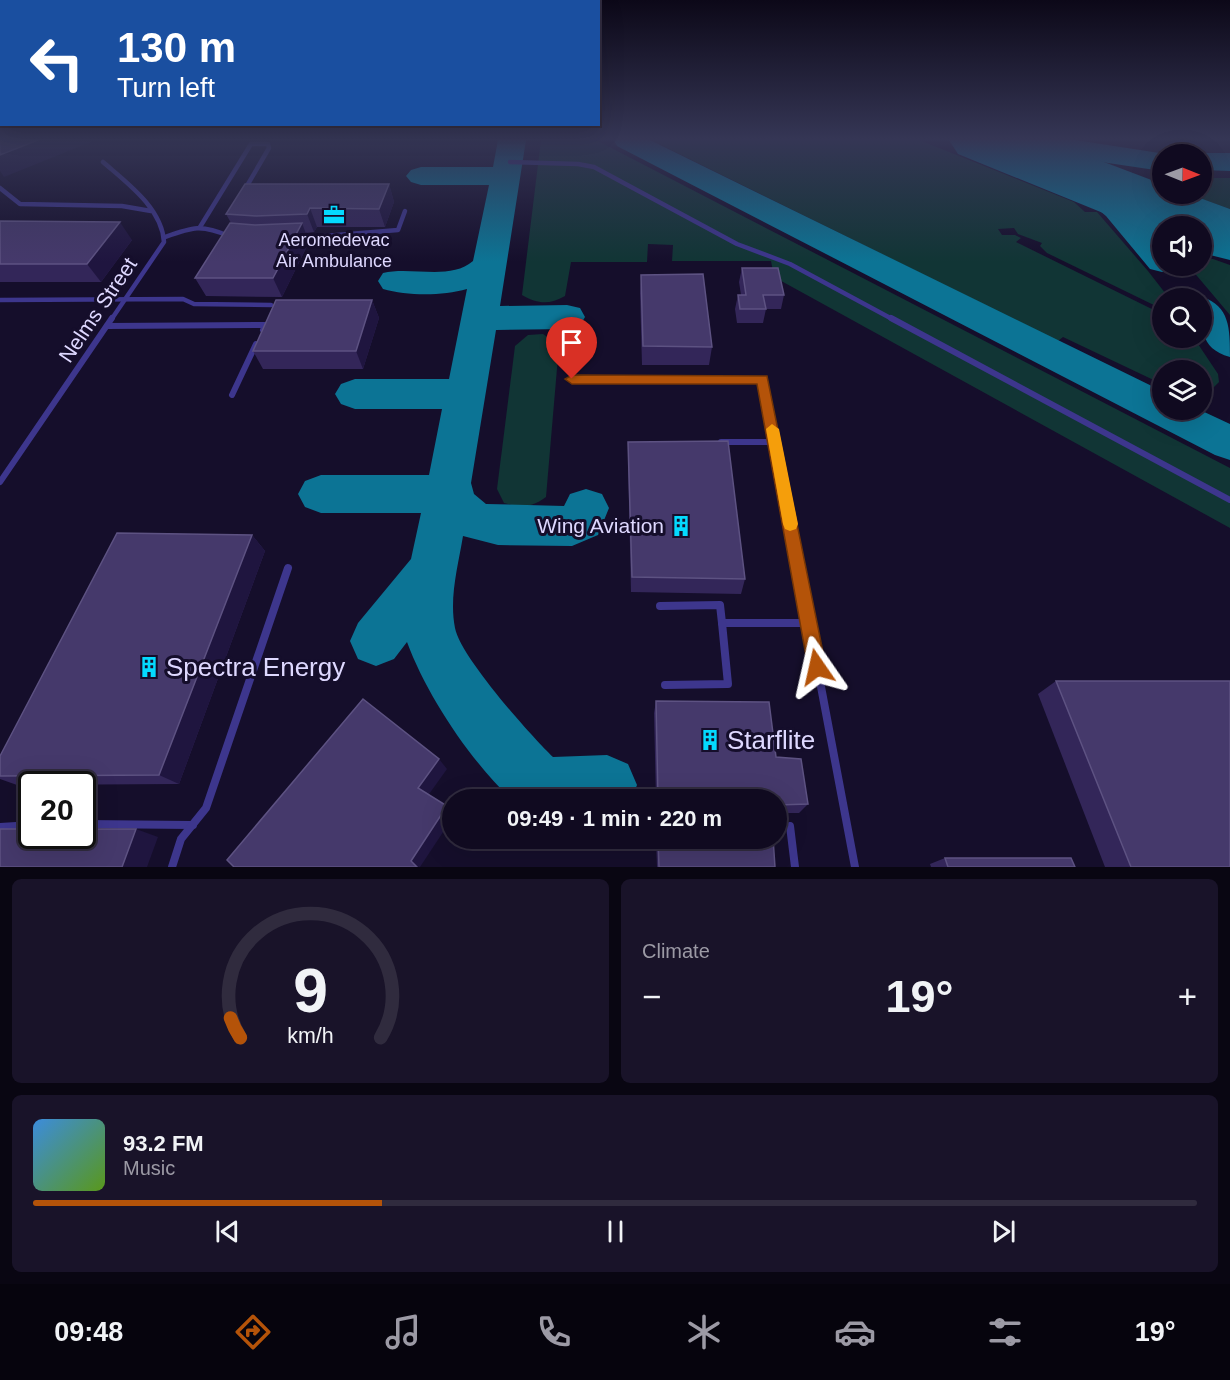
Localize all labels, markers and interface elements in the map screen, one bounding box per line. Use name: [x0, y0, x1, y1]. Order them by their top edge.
icon: left: [18, 24, 96, 102]
text: 130 m: [117, 24, 236, 71]
text: Turn left: [117, 73, 215, 103]
north arrow: [1152, 144, 1212, 204]
map controls: [1152, 144, 1212, 420]
office icon: Aeromedevac Air Ambulance: [322, 203, 346, 227]
button: sound: [1152, 216, 1212, 276]
place label: Aeromedevac Air Ambulance: [276, 230, 392, 271]
street label: Nelms Street: [54, 253, 141, 366]
button: search: [1152, 288, 1212, 348]
pin: [546, 317, 597, 379]
icon: arrive: [555, 326, 588, 359]
button: layers: [1152, 360, 1212, 420]
place label: Wing Aviation: [537, 514, 664, 537]
building icon: Wing Aviation: [669, 514, 693, 538]
position arrow: [785, 635, 849, 699]
place label: Spectra Energy: [166, 652, 345, 682]
building icon: Spectra Energy: [137, 655, 161, 679]
place label: Starflite: [727, 725, 815, 755]
building icon: Starflite: [698, 728, 722, 752]
speed limit sign: 20: [18, 771, 96, 849]
text: 09:49 · 1 min · 220 m: [507, 806, 722, 831]
text: Climate: [642, 940, 710, 962]
text: 9: [293, 956, 328, 1025]
text: 19°: [885, 971, 954, 1022]
text: −: [642, 978, 661, 1015]
text: +: [1178, 978, 1197, 1015]
text: km/h: [287, 1024, 334, 1048]
text: 93.2 FM: [123, 1131, 204, 1156]
text: Music: [123, 1157, 175, 1179]
icon: previous: [211, 1215, 244, 1248]
icon: pause: [599, 1215, 632, 1248]
icon: next: [987, 1215, 1020, 1248]
icon: directions: [232, 1311, 274, 1353]
icon: music: [382, 1311, 424, 1353]
icon: phone: [533, 1311, 575, 1353]
icon: climate: [683, 1311, 725, 1353]
icon: car: [834, 1311, 876, 1353]
icon: filters: [984, 1311, 1026, 1353]
text: 09:48: [54, 1317, 123, 1347]
text: 19°: [1135, 1317, 1176, 1347]

